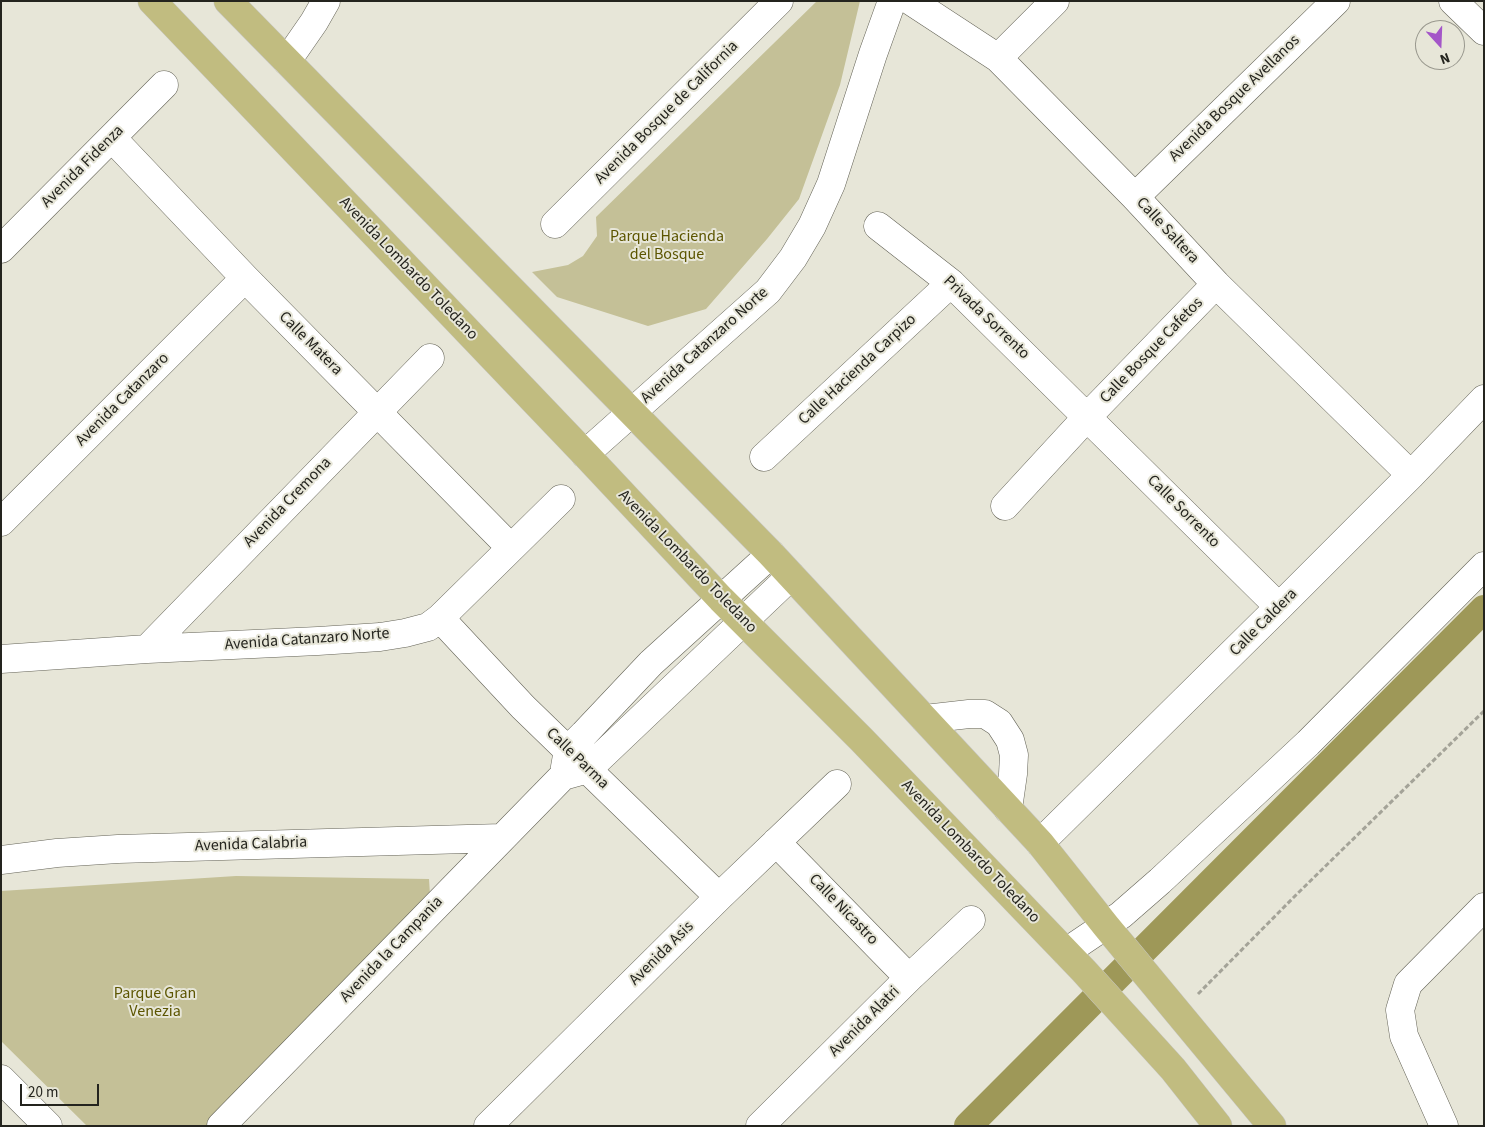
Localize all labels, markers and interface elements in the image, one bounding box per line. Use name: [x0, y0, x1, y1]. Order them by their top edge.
north arrow: [1415, 20, 1465, 70]
street label: Avenida Bosque Avellanos: [1166, 32, 1304, 166]
street label: Avenida Bosque de California: [591, 37, 743, 189]
text: N: [1437, 47, 1453, 69]
street label: Avenida Fidenza: [38, 122, 128, 212]
street label: Avenida Lombardo Toledano: [335, 193, 481, 345]
street label: Calle Saltera: [1131, 194, 1203, 268]
park label: Parque Hacienda del Bosque: [610, 227, 724, 265]
street label: Privada Sorrento: [939, 272, 1033, 364]
street label: Avenida Catanzaro Norte: [637, 284, 773, 408]
street label: Calle Bosque Cafetos: [1096, 294, 1208, 408]
street label: Calle Matera: [274, 308, 346, 380]
street label: Calle Hacienda Carpizo: [795, 310, 921, 430]
street label: Avenida Catanzaro: [72, 349, 174, 451]
street label: Avenida Cremona: [240, 454, 336, 552]
street label: Calle Sorrento: [1143, 472, 1223, 552]
street label: Avenida Lombardo Toledano: [614, 486, 760, 638]
street label: Calle Caldera: [1226, 585, 1302, 661]
street label: Avenida Catanzaro Norte: [224, 625, 390, 655]
street label: Calle Parma: [542, 724, 612, 794]
street label: Avenida Lombardo Toledano: [897, 776, 1043, 928]
street label: Avenida Calabria: [194, 833, 308, 857]
street label: Calle Nicastro: [804, 870, 882, 950]
street label: Avenida la Campania: [336, 893, 448, 1007]
street label: Avenida Asis: [626, 918, 698, 990]
street label: Avenida Alatri: [826, 983, 904, 1061]
park label: Parque Gran Venezia: [114, 984, 196, 1022]
scale bar: [22, 1074, 101, 1106]
text: 20 m: [28, 1082, 58, 1103]

